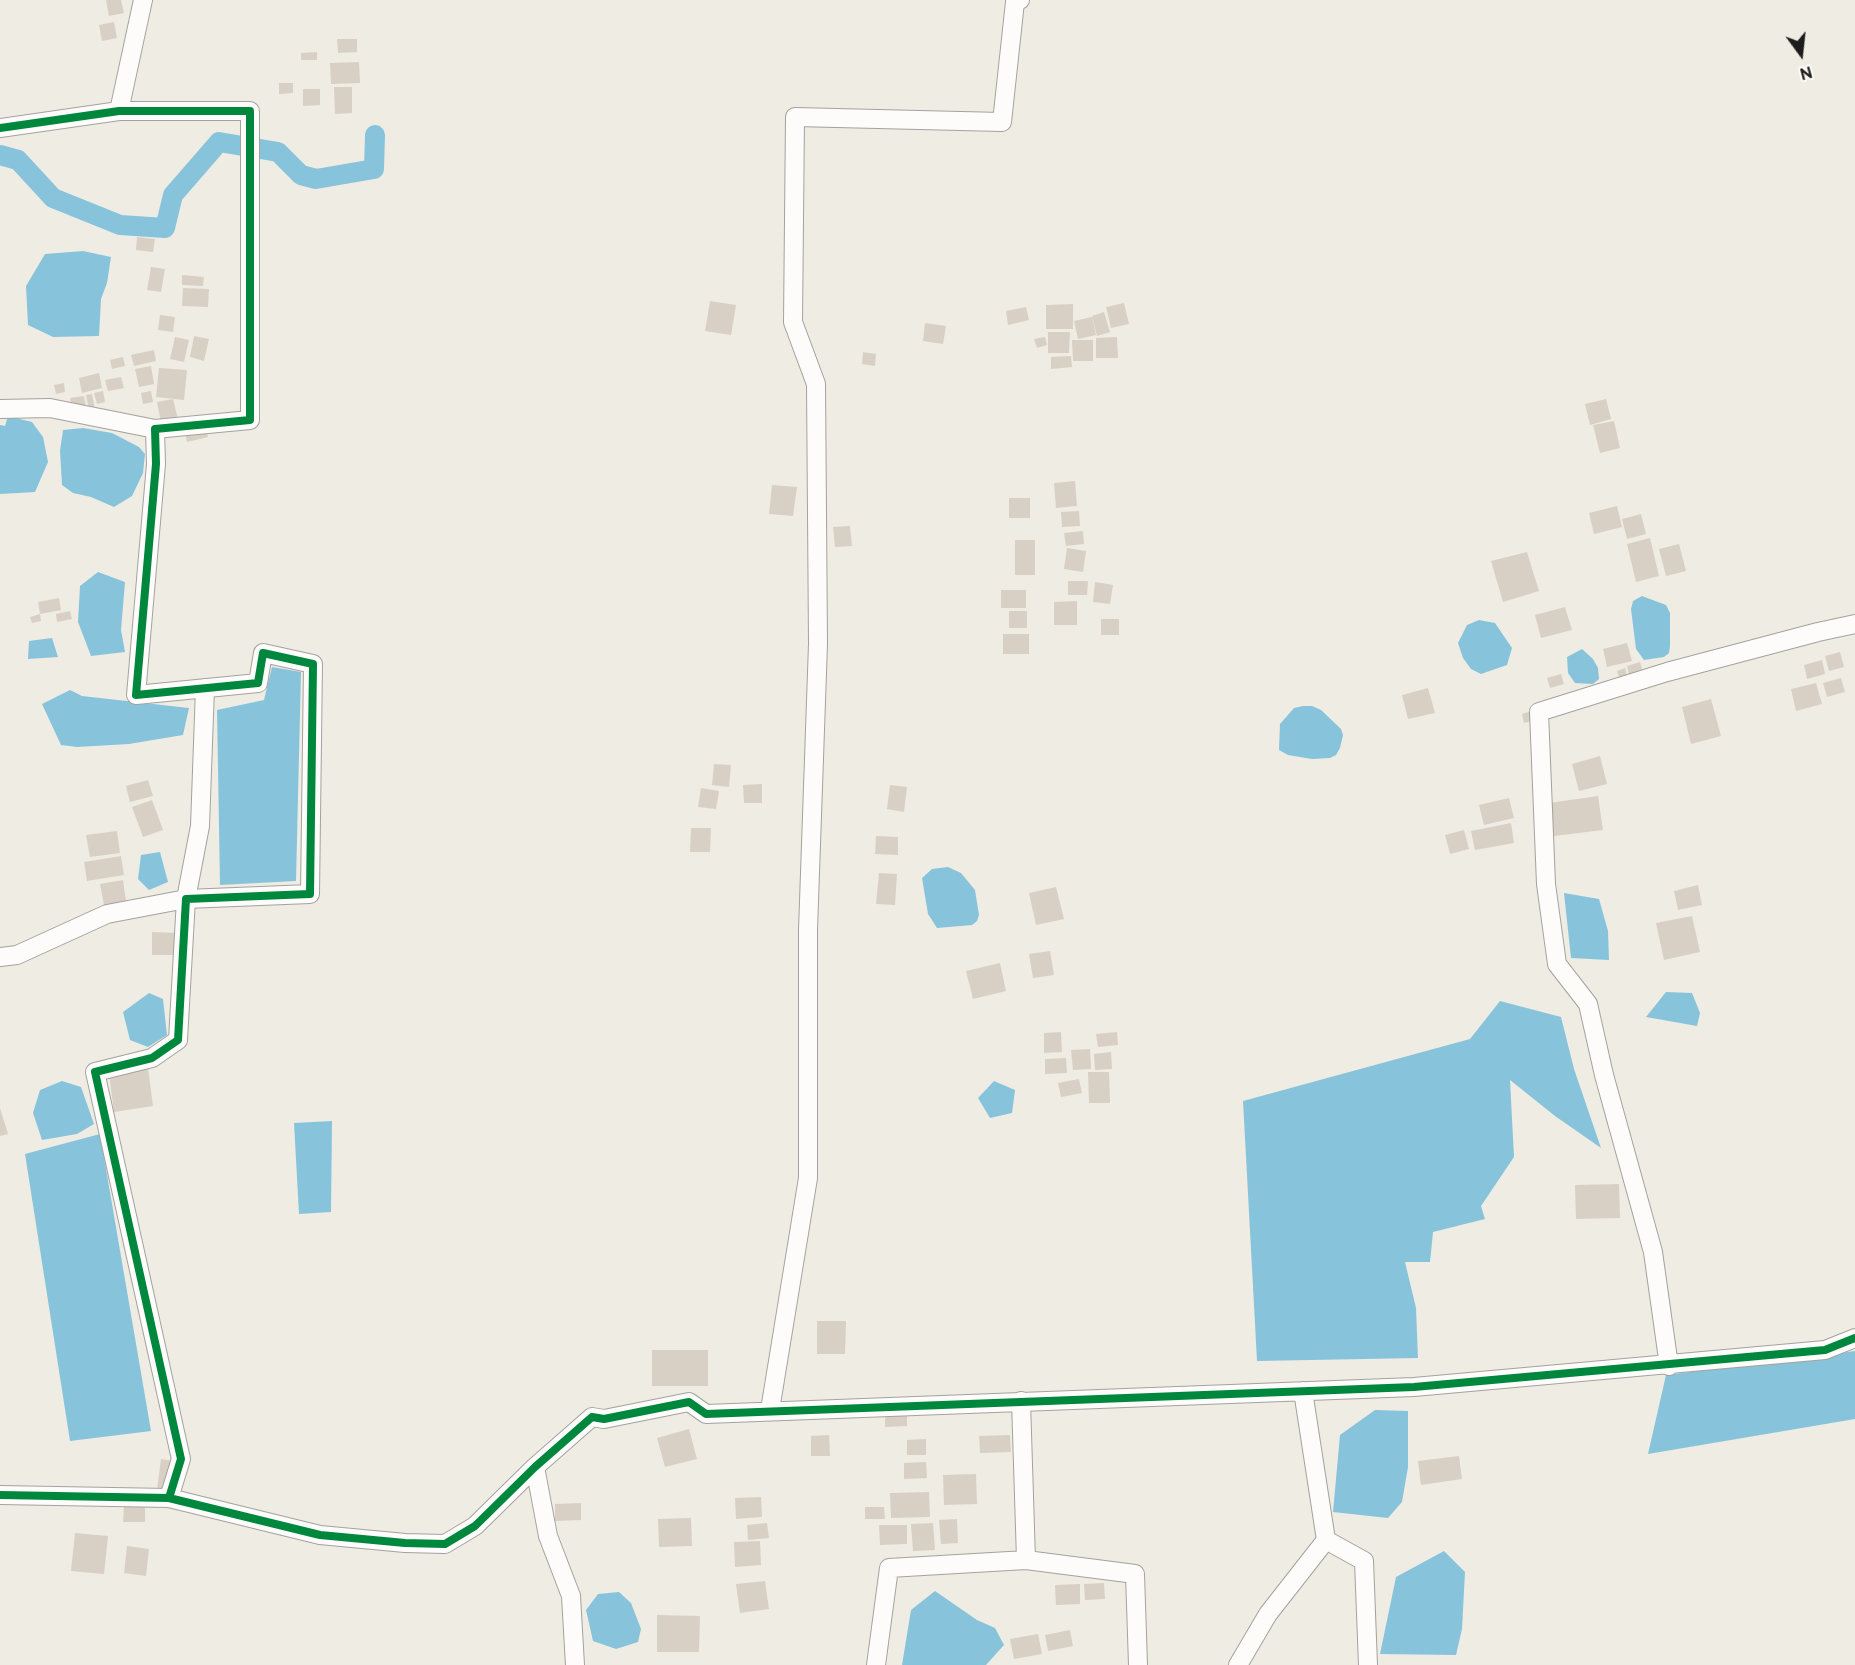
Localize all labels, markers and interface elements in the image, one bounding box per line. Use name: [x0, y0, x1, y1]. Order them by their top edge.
north arrow: [1771, 24, 1831, 84]
text: N: [1798, 61, 1814, 83]

